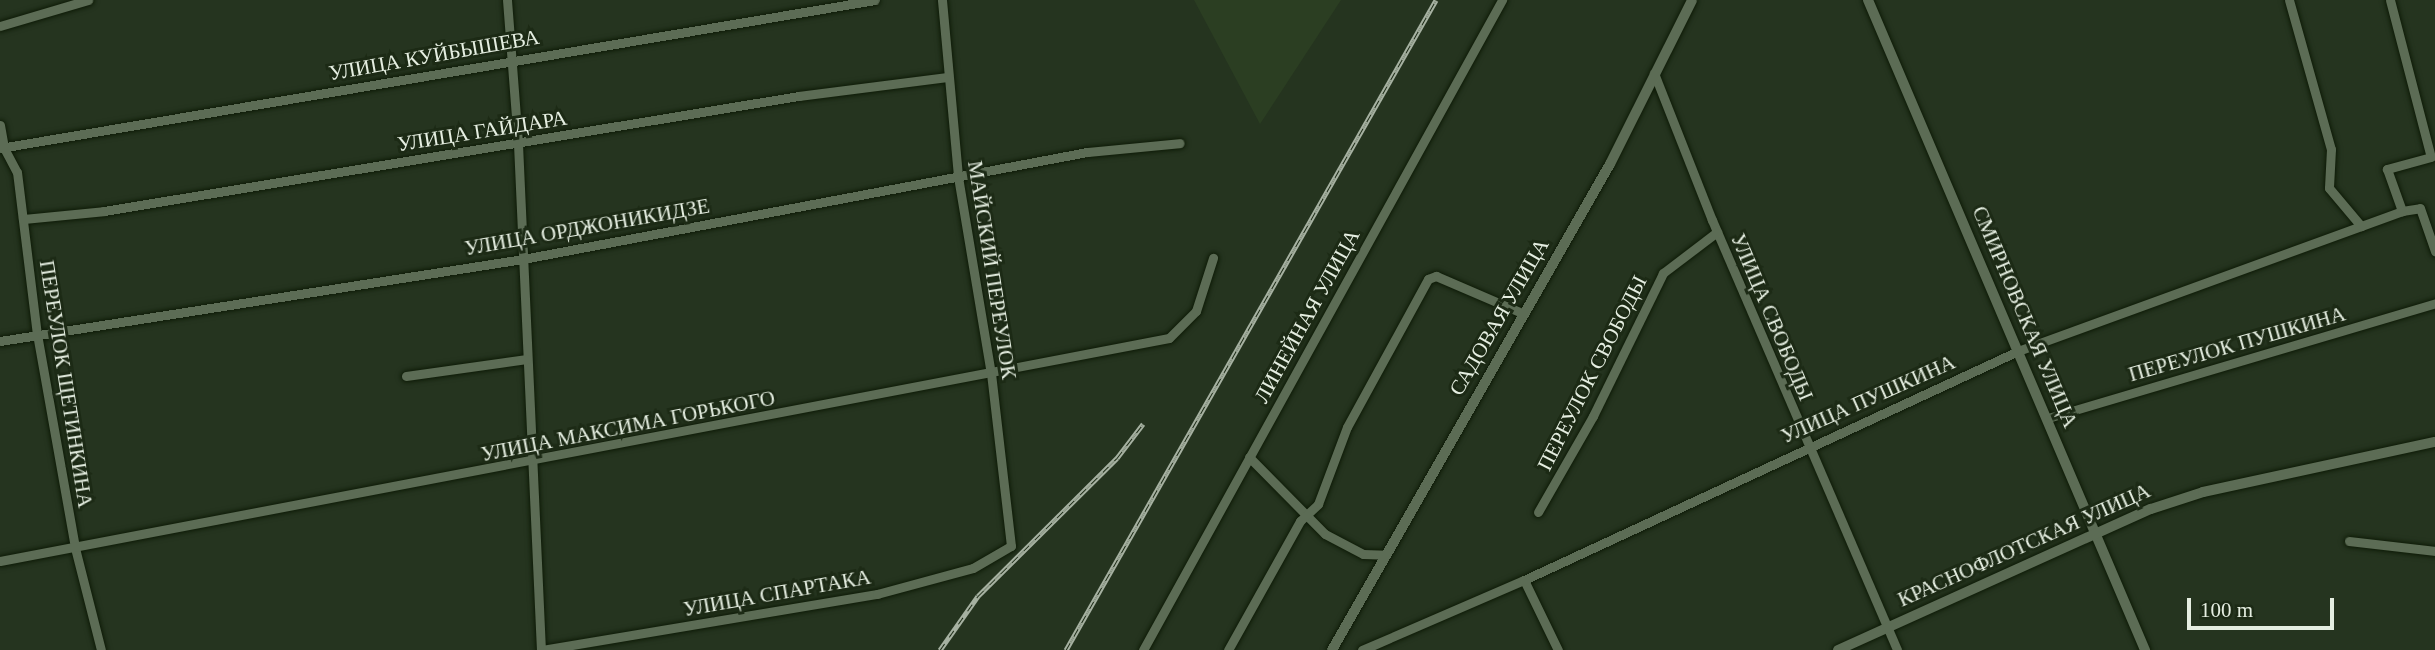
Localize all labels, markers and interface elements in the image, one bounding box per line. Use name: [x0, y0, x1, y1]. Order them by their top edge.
street label: УЛИЦА КУЙБЫШЕВА: [327, 24, 541, 86]
street label: УЛИЦА ГАЙДАРА: [395, 105, 569, 157]
street label: МАЙСКИЙ ПЕРЕУЛОК: [962, 159, 1022, 381]
street label: УЛИЦА ОРДЖОНИКИДЗЕ: [463, 193, 711, 261]
street label: СМИРНОВСКАЯ УЛИЦА: [1967, 202, 2083, 432]
street label: ЛИНЕЙНАЯ УЛИЦА: [1249, 225, 1365, 407]
street label: УЛИЦА СВОБОДЫ: [1725, 230, 1819, 404]
street label: САДОВАЯ УЛИЦА: [1444, 234, 1554, 400]
street label: ПЕРЕУЛОК ЩЕТИНКИНА: [34, 258, 98, 510]
street label: ПЕРЕУЛОК СВОБОДЫ: [1532, 271, 1652, 475]
street label: ПЕРЕУЛОК ПУШКИНА: [2126, 301, 2348, 387]
street label: УЛИЦА ПУШКИНА: [1777, 349, 1959, 449]
street label: УЛИЦА МАКСИМА ГОРЬКОГО: [479, 385, 777, 467]
street label: КРАСНОФЛОТСКАЯ УЛИЦА: [1894, 478, 2154, 612]
street label: УЛИЦА СПАРТАКА: [681, 564, 873, 622]
scale bar: [2190, 584, 2337, 628]
text: 100 m: [2200, 598, 2253, 622]

